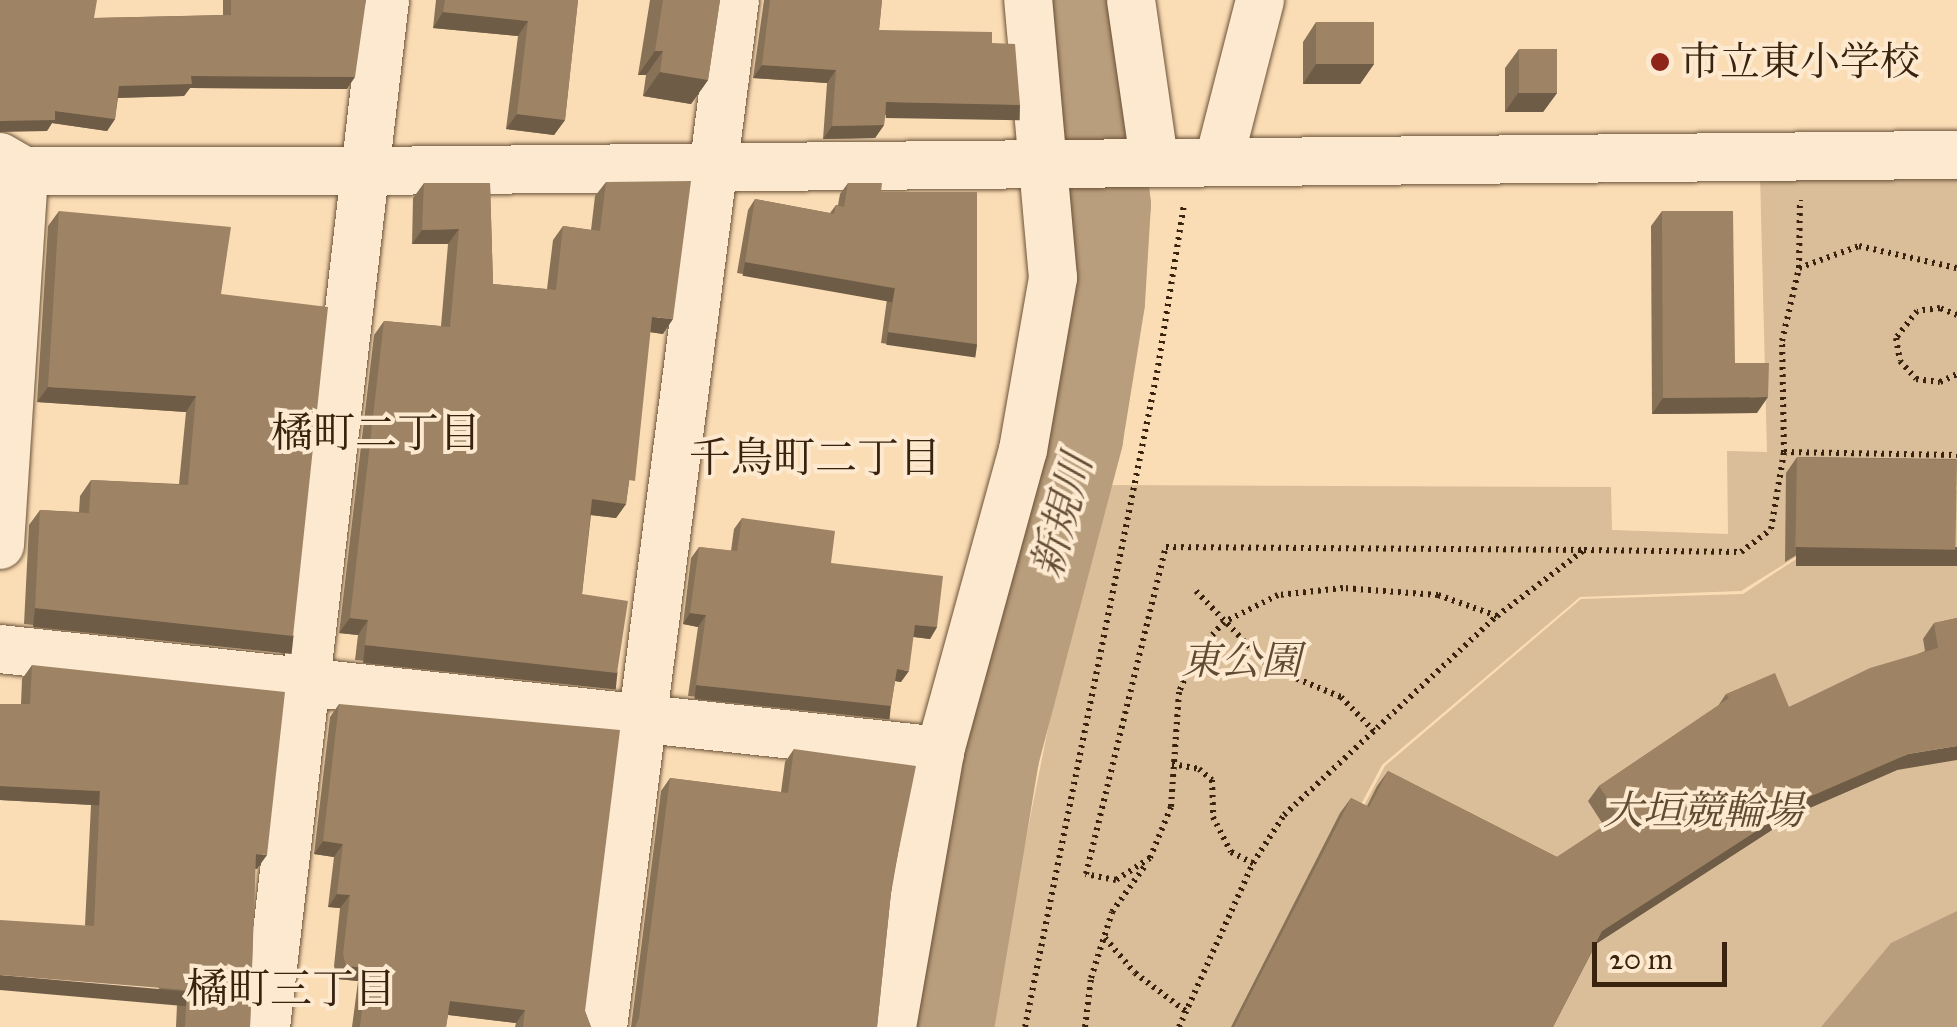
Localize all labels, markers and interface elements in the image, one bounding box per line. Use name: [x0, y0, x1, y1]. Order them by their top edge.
place label: 市立東小学校: [1680, 38, 1920, 86]
marker: 市立東小学校: [1649, 51, 1671, 73]
district label: 橘町二丁目: [271, 408, 481, 458]
district label: 千鳥町二丁目: [689, 433, 941, 483]
water label: 新規川: [1021, 449, 1103, 583]
park label: 東公園: [1181, 637, 1301, 685]
park label: 大垣競輪場: [1603, 787, 1803, 835]
scale bar: [1597, 922, 1732, 984]
text: 20 m: [1609, 941, 1673, 977]
district label: 橘町三丁目: [186, 964, 396, 1014]

